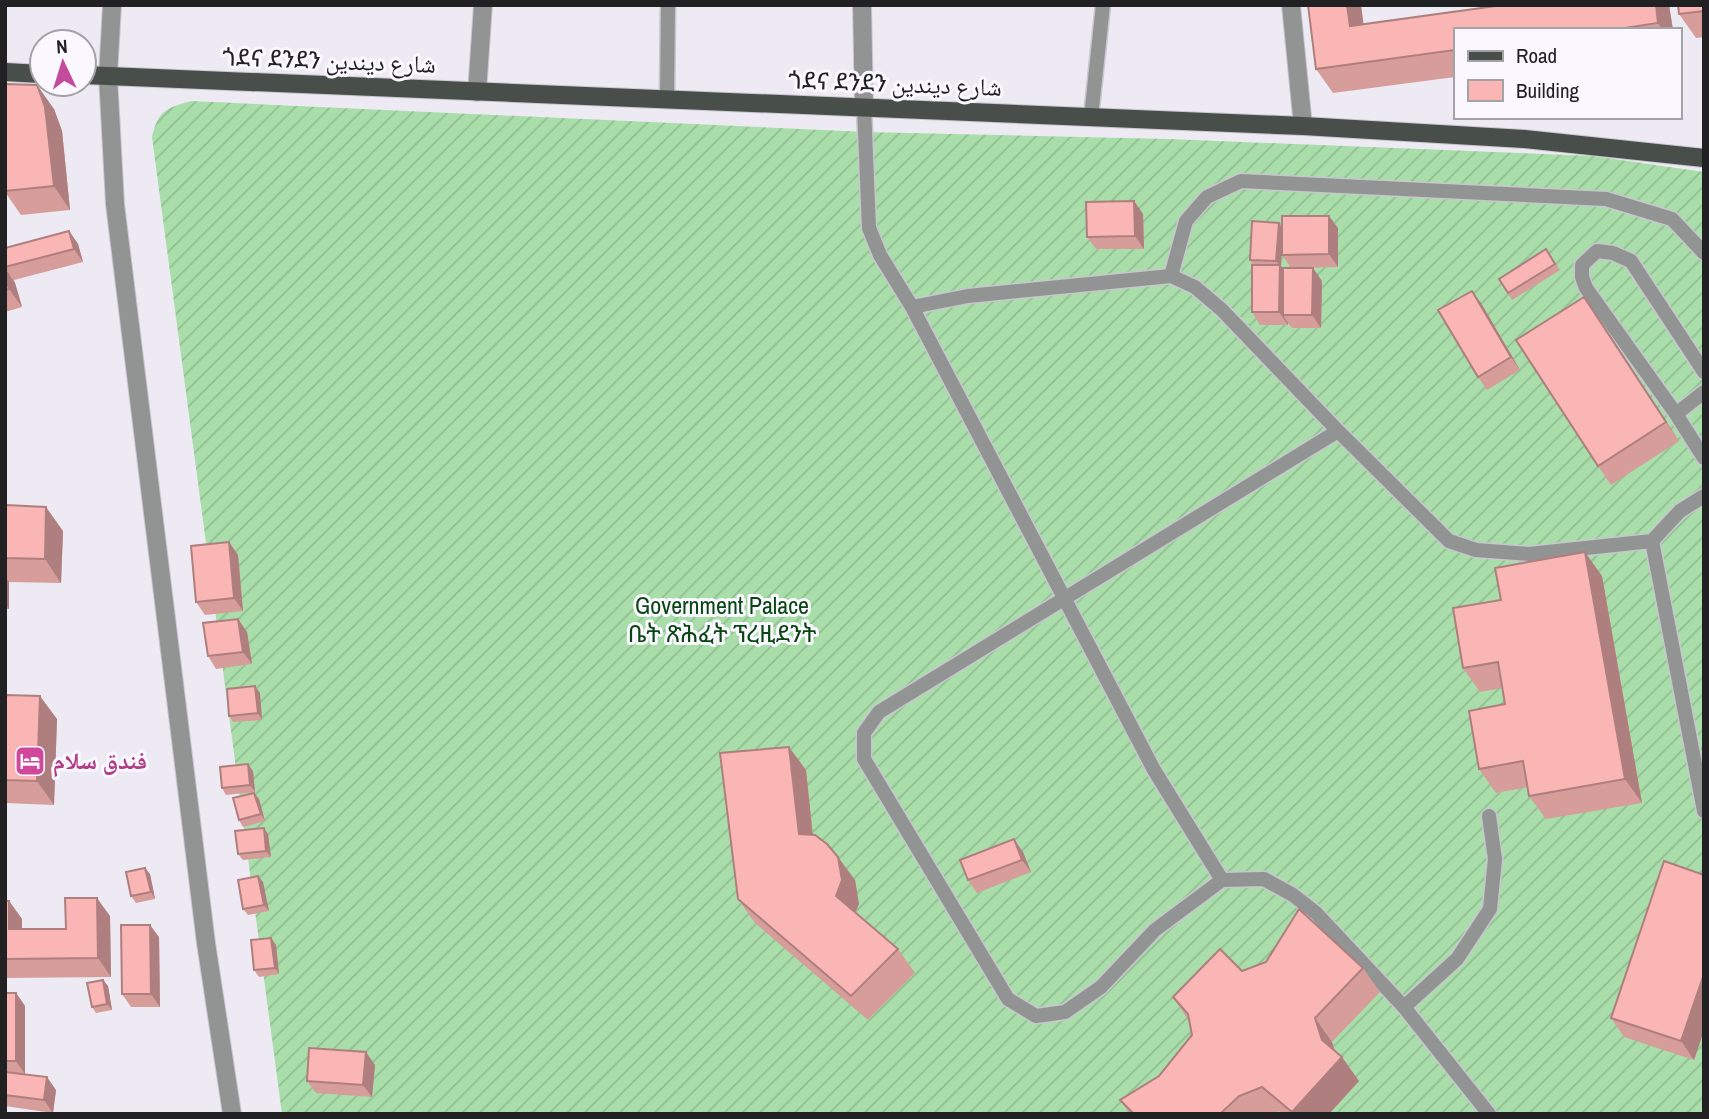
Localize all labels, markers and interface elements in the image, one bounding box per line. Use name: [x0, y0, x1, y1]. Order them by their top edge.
north arrow: [28, 28, 98, 98]
legend: [1454, 28, 1681, 119]
text: N: [55, 33, 68, 59]
street label: ጎደና ደንደን شارع ديندين: [222, 40, 436, 80]
text: Road: [1516, 41, 1557, 70]
street label: ጎደና ደንደን شارع ديندين: [788, 63, 1002, 103]
text: Building: [1516, 76, 1580, 105]
park label: Government Palace ቤት ጽሕፈት ፕረዚደንት: [628, 589, 817, 649]
hotel icon: فندق سلام: [13, 744, 47, 778]
place label: فندق سلام: [53, 744, 147, 778]

